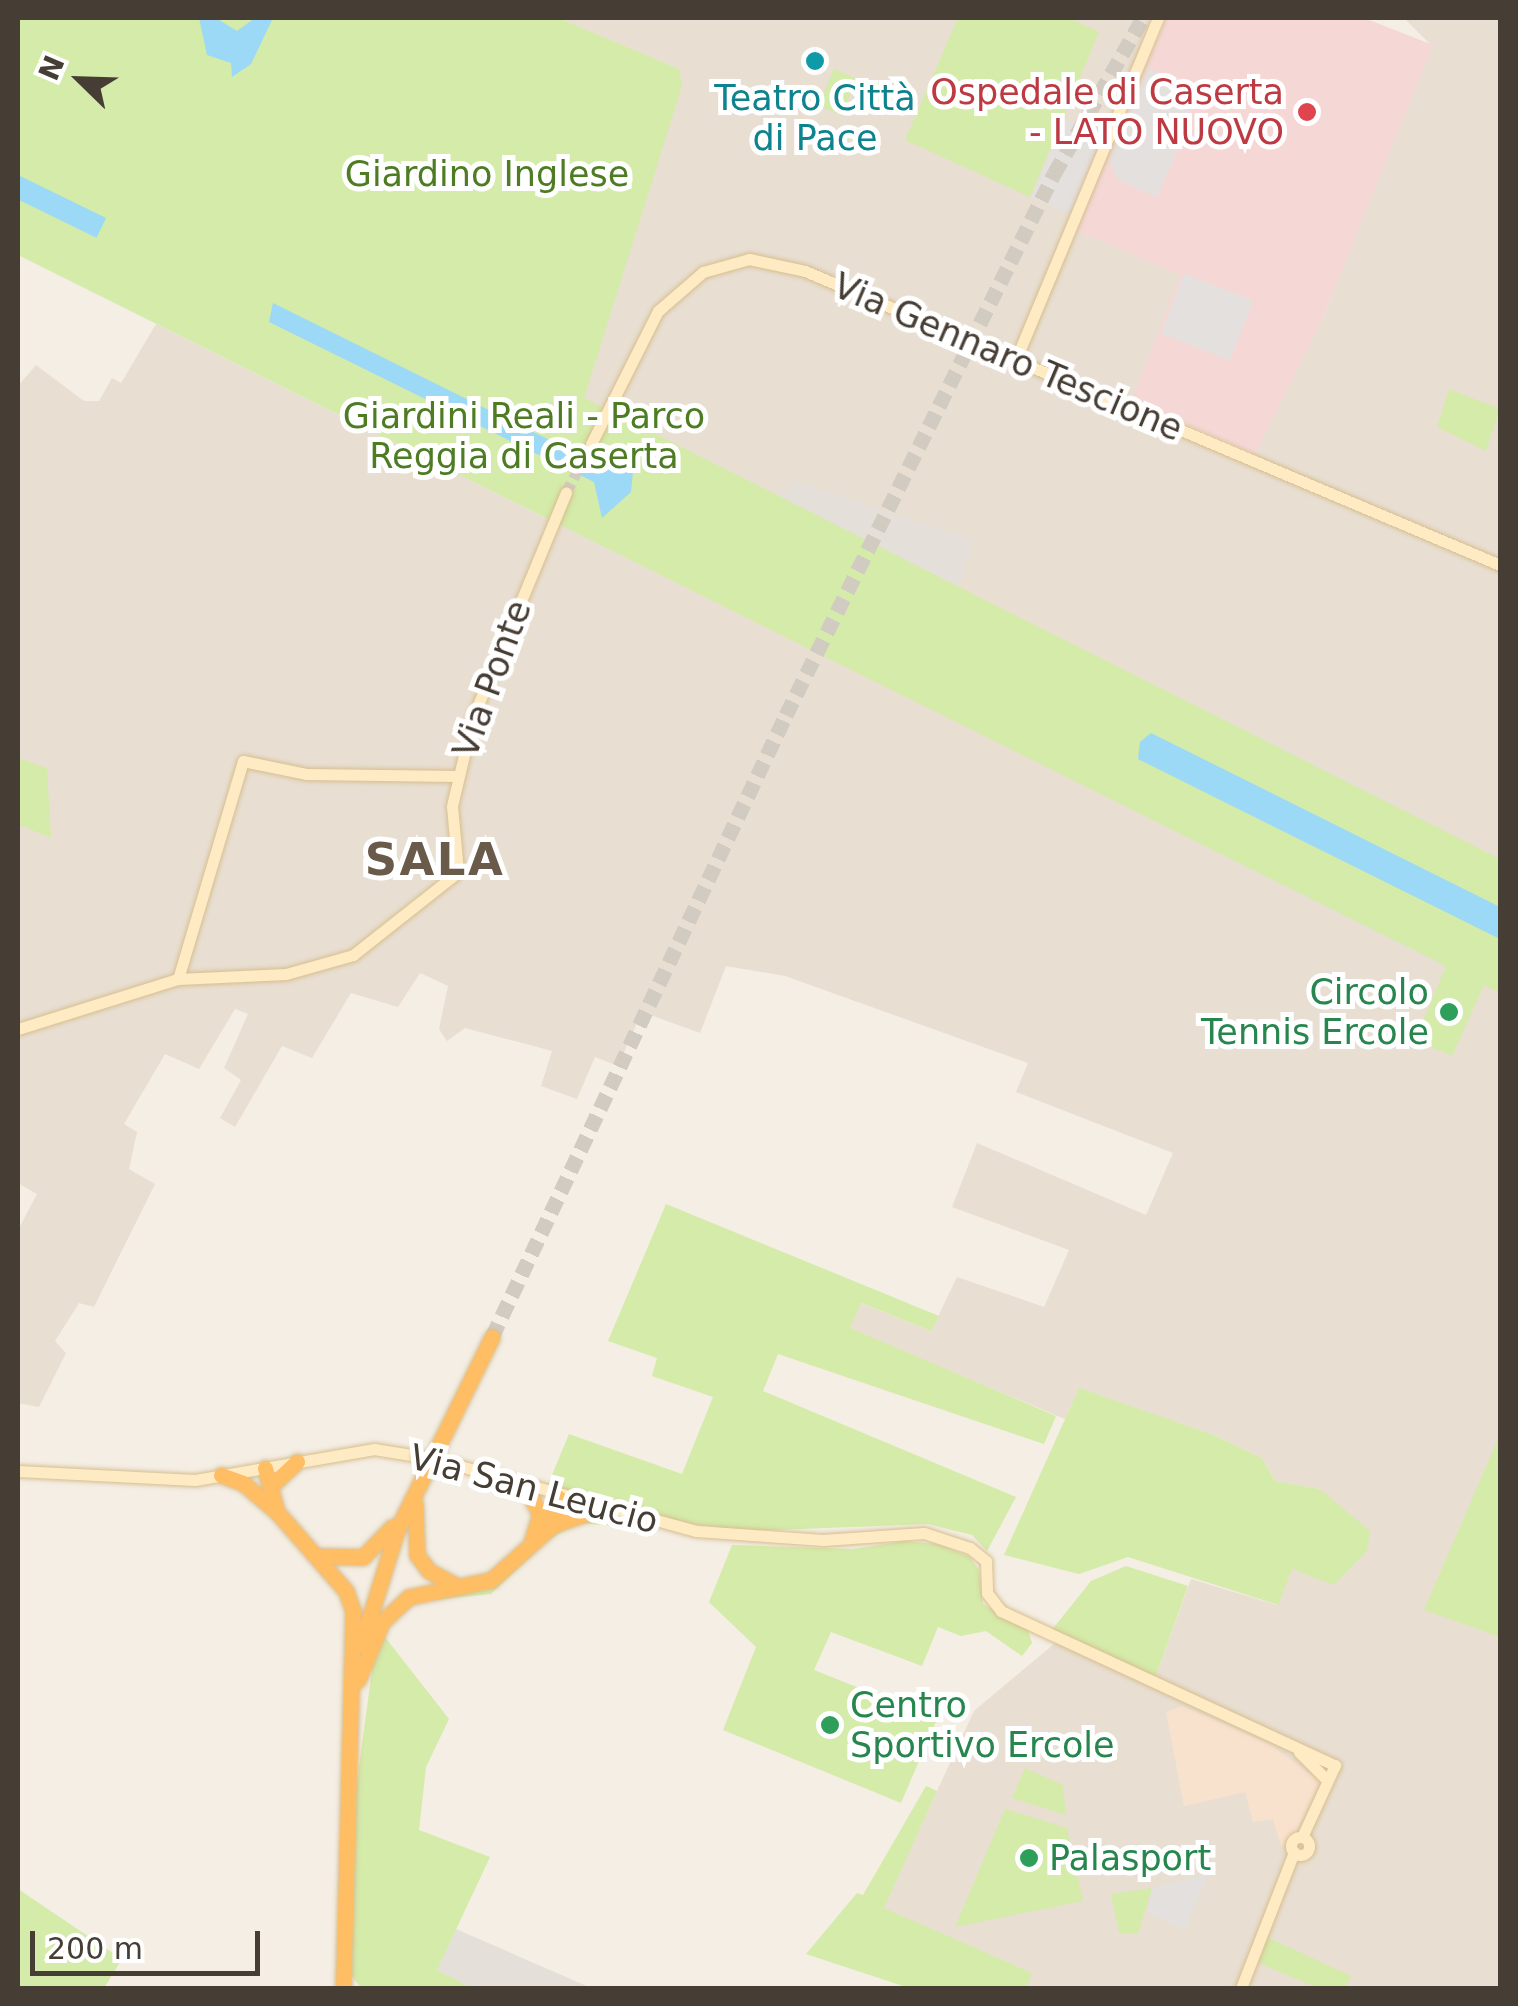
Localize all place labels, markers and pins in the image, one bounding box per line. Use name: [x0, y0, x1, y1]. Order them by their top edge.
marker: Teatro Città di Pace: [804, 50, 826, 72]
place label: Ospedale di Caserta - LATO NUOVO: [930, 71, 1284, 153]
place label: Teatro Città di Pace: [714, 77, 916, 159]
marker: Ospedale di Caserta - LATO NUOVO: [1294, 99, 1320, 125]
place label: Circolo Tennis Ercole: [1201, 971, 1429, 1053]
marker: Circolo Tennis Ercole: [1438, 1001, 1460, 1023]
place label: Centro Sportivo Ercole: [850, 1684, 1115, 1766]
marker: Centro Sportivo Ercole: [819, 1714, 841, 1736]
place label: Palasport: [1049, 1837, 1211, 1879]
marker: Palasport: [1018, 1847, 1040, 1869]

